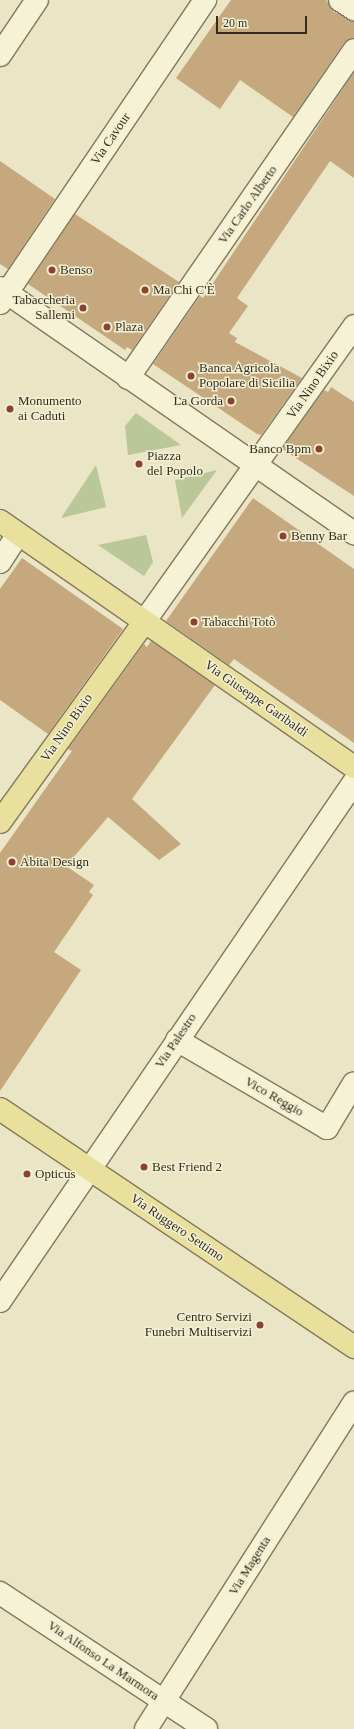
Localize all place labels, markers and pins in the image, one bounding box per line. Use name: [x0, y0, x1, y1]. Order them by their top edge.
place label: Benso: [60, 262, 92, 278]
marker: Benso: [47, 265, 57, 275]
place label: Ma Chi C'È: [153, 282, 215, 298]
marker: Ma Chi C'È: [140, 285, 150, 295]
place label: Tabaccheria Sallemi: [12, 293, 75, 324]
marker: Tabaccheria Sallemi: [78, 303, 88, 313]
place label: Plaza: [115, 319, 143, 335]
marker: Plaza: [102, 322, 112, 332]
place label: Banca Agricola Popolare di Sicilia: [199, 361, 295, 392]
marker: Banca Agricola Popolare di Sicilia: [186, 371, 196, 381]
place label: La Gorda: [174, 393, 223, 409]
place label: Monumento ai Caduti: [18, 394, 82, 425]
marker: La Gorda: [226, 396, 236, 406]
marker: Monumento ai Caduti: [5, 404, 15, 414]
place label: Banco Bpm: [249, 441, 311, 457]
marker: Banco Bpm: [314, 444, 324, 454]
place label: Piazza del Popolo: [147, 449, 203, 480]
marker: Piazza del Popolo: [134, 459, 144, 469]
place label: Benny Bar: [291, 528, 347, 544]
marker: Benny Bar: [278, 531, 288, 541]
place label: Tabacchi Totò: [202, 614, 276, 630]
marker: Tabacchi Totò: [189, 617, 199, 627]
place label: Abita Design: [20, 854, 89, 870]
marker: Abita Design: [7, 857, 17, 867]
place label: Best Friend 2: [152, 1159, 222, 1175]
marker: Best Friend 2: [139, 1162, 149, 1172]
place label: Opticus: [35, 1166, 75, 1182]
marker: Opticus: [22, 1169, 32, 1179]
place label: Centro Servizi Funebri Multiservizi: [145, 1310, 252, 1341]
marker: Centro Servizi Funebri Multiservizi: [255, 1320, 265, 1330]

